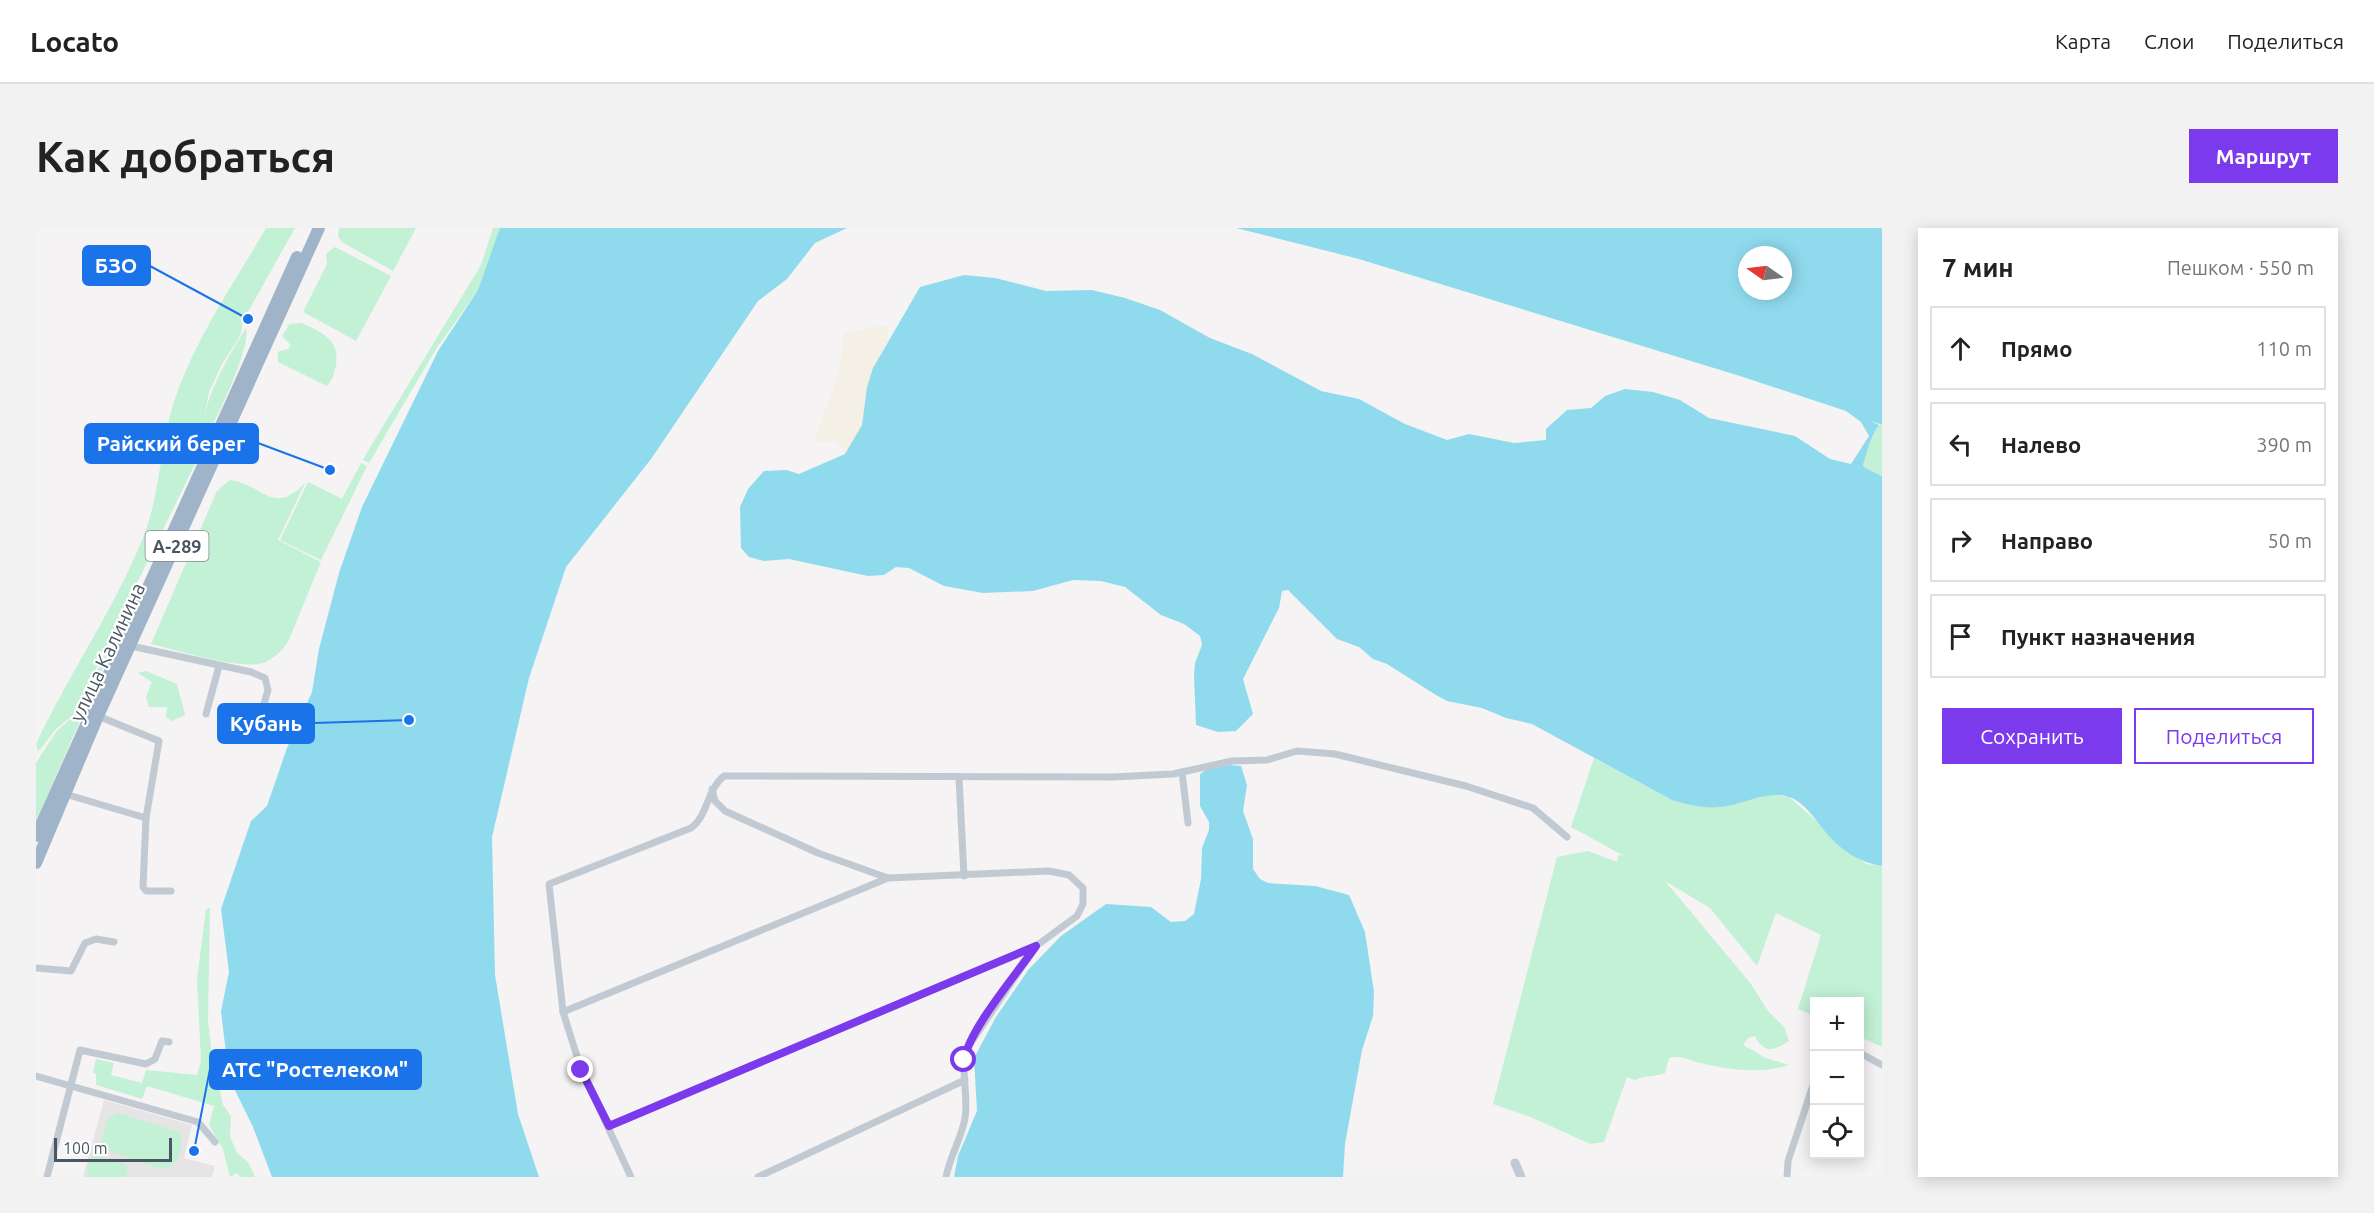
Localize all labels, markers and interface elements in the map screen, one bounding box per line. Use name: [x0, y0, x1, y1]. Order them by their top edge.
text: Locato: [30, 26, 119, 57]
text: Карта: [2055, 29, 2111, 53]
text: Слои: [2144, 29, 2194, 53]
text: Поделиться: [2227, 29, 2344, 53]
button: Маршрут: [2189, 129, 2338, 183]
text: Как добраться: [36, 133, 335, 180]
callout: БЗО: [83, 246, 150, 285]
north arrow: [1738, 246, 1792, 300]
text: БЗО: [95, 253, 137, 277]
text: 7 мин: [1942, 253, 2014, 282]
text: Пешком · 550 m: [2167, 256, 2314, 279]
icon: ahead: [1944, 332, 1977, 365]
text: Прямо: [2001, 336, 2072, 361]
text: 110 m: [2256, 337, 2312, 360]
callout: Райский берег: [85, 424, 258, 463]
icon: left: [1944, 428, 1977, 461]
text: Райский берег: [97, 431, 246, 455]
text: Налево: [2001, 432, 2081, 457]
text: 390 m: [2256, 433, 2312, 456]
icon: right: [1944, 524, 1977, 557]
text: Направо: [2001, 528, 2093, 553]
text: 50 m: [2268, 529, 2312, 552]
road number: А-289: [146, 531, 208, 561]
street label: улица Калинина: [65, 579, 149, 725]
icon: arrive: [1944, 620, 1977, 653]
text: Пункт назначения: [2001, 624, 2195, 649]
callout: Кубань: [218, 704, 314, 743]
button: Сохранить: [1942, 708, 2122, 764]
button: Поделиться: [2134, 708, 2314, 764]
text: Кубань: [230, 711, 302, 735]
map controls: [1810, 997, 1864, 1159]
button: +: [1810, 997, 1864, 1051]
route start: [950, 1046, 976, 1072]
callout: АТС "Ростелеком": [210, 1050, 421, 1089]
button: −: [1810, 1051, 1864, 1105]
route end: [567, 1056, 593, 1082]
text: АТС "Ростелеком": [222, 1057, 408, 1081]
button: locate: [1810, 1105, 1864, 1159]
scale bar: [54, 1135, 172, 1162]
text: 100 m: [63, 1139, 108, 1157]

